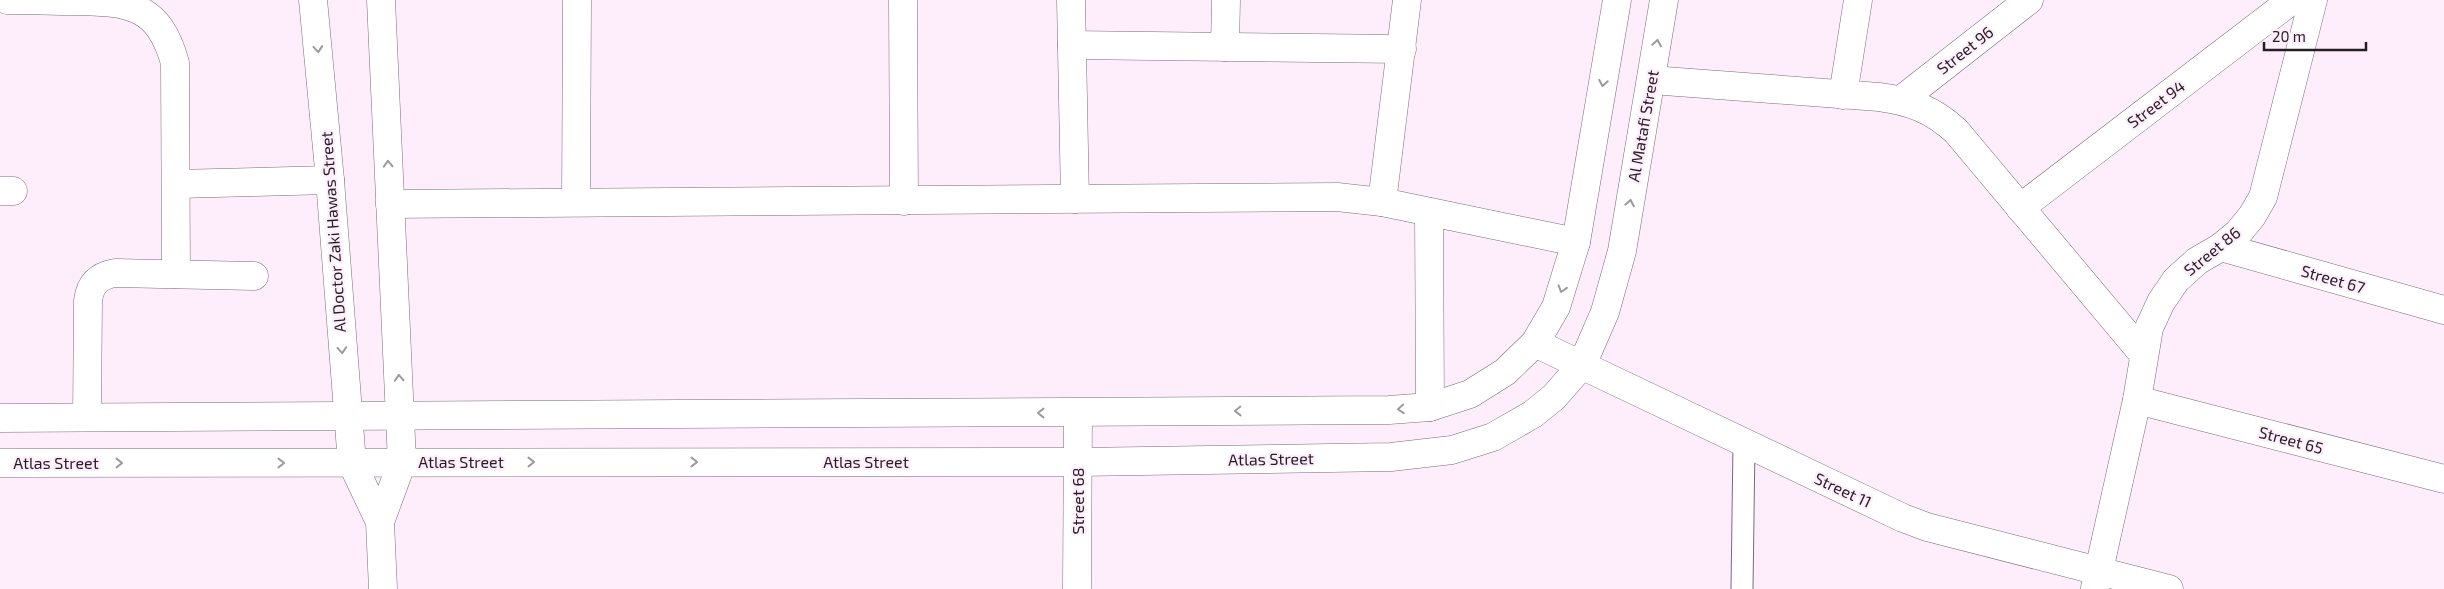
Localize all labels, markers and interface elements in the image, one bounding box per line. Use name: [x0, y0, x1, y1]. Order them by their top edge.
scale bar: [2264, 20, 2366, 52]
street label: Street 96: [1933, 22, 1997, 78]
text: 20 m: [2272, 27, 2306, 45]
one-way arrow: [1651, 39, 1661, 47]
one-way arrow: [312, 45, 323, 53]
street label: Al Matafi Street: [1623, 68, 1662, 183]
street label: Street 94: [2123, 76, 2188, 131]
one-way arrow: [1599, 78, 1609, 87]
street label: Al Doctor Zaki Hawas Street: [316, 131, 349, 333]
one-way arrow: [383, 159, 394, 167]
one-way arrow: [1624, 199, 1634, 208]
street label: Street 86: [2180, 222, 2244, 279]
street label: Street 67: [2299, 260, 2367, 297]
one-way arrow: [1557, 284, 1567, 293]
one-way arrow: [337, 346, 348, 354]
one-way arrow: [393, 374, 404, 382]
one-way arrow: [1396, 403, 1404, 414]
one-way arrow: [1234, 406, 1242, 416]
one-way arrow: [1036, 408, 1044, 418]
street label: Street 65: [2257, 422, 2325, 457]
street label: Atlas Street: [1228, 448, 1314, 469]
street label: Atlas Street: [418, 452, 504, 471]
street label: Atlas Street: [823, 452, 909, 471]
street label: Atlas Street: [13, 453, 99, 472]
one-way arrow: [528, 457, 535, 467]
one-way arrow: [690, 457, 698, 467]
one-way arrow: [115, 458, 123, 468]
one-way arrow: [278, 458, 285, 468]
street label: Street 68: [1068, 468, 1087, 534]
street label: Street 11: [1812, 468, 1875, 511]

